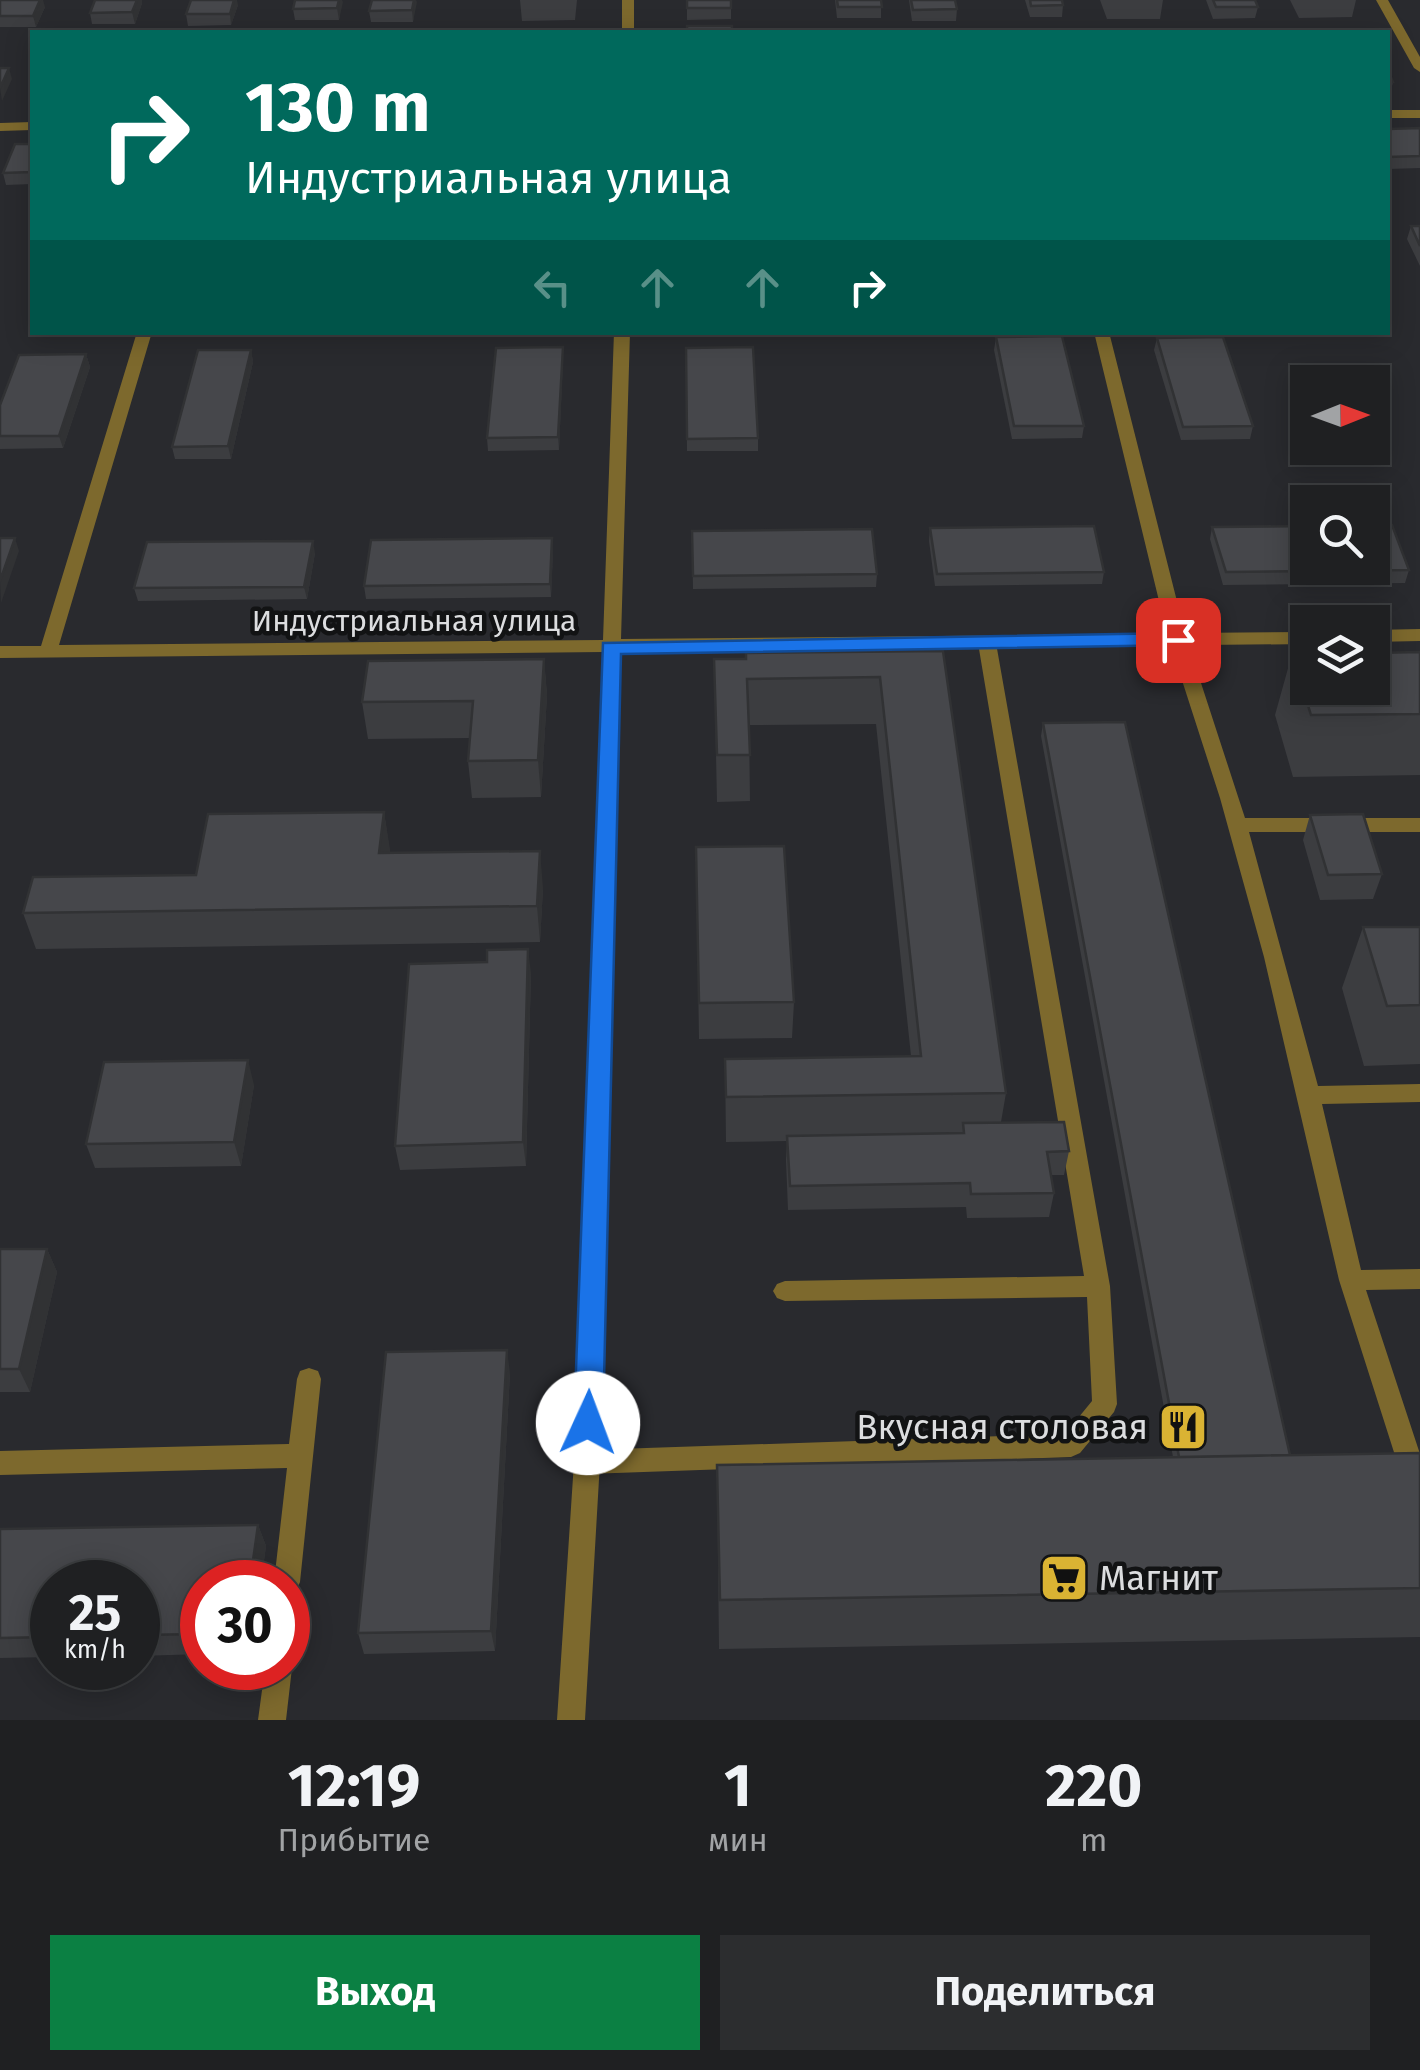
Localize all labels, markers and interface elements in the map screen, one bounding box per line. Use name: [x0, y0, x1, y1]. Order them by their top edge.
text: 130 m: [245, 66, 431, 150]
icon: right: [80, 70, 210, 200]
text: Индустриальная улица: [245, 151, 732, 205]
icon: left: [525, 260, 580, 315]
icon: ahead: [630, 260, 685, 315]
icon: ahead: [735, 260, 790, 315]
icon: right: [840, 260, 895, 315]
north arrow: [1290, 365, 1390, 465]
map controls: [1290, 365, 1390, 705]
button: search: [1290, 485, 1390, 585]
pin: [1136, 598, 1221, 683]
street label: Индустриальная улица: [252, 603, 576, 639]
button: layers: [1290, 605, 1390, 705]
icon: arrive: [1151, 613, 1206, 668]
position arrow: [536, 1371, 640, 1475]
restaurant icon: Вкусная столовая: [1157, 1401, 1209, 1453]
place label: Вкусная столовая: [856, 1406, 1148, 1448]
supermarket icon: Магнит: [1038, 1552, 1090, 1604]
place label: Магнит: [1099, 1557, 1218, 1599]
speed limit sign: 30: [180, 1560, 310, 1690]
text: 25: [69, 1583, 121, 1643]
text: km/h: [64, 1635, 126, 1665]
text: 12:19: [288, 1750, 420, 1822]
text: 1: [724, 1750, 752, 1822]
text: 220: [1045, 1750, 1142, 1822]
text: Прибытие: [278, 1821, 430, 1859]
text: мин: [708, 1821, 768, 1859]
text: m: [1080, 1821, 1108, 1859]
button: Выход: [50, 1935, 700, 2050]
button: Поделиться: [720, 1935, 1370, 2050]

